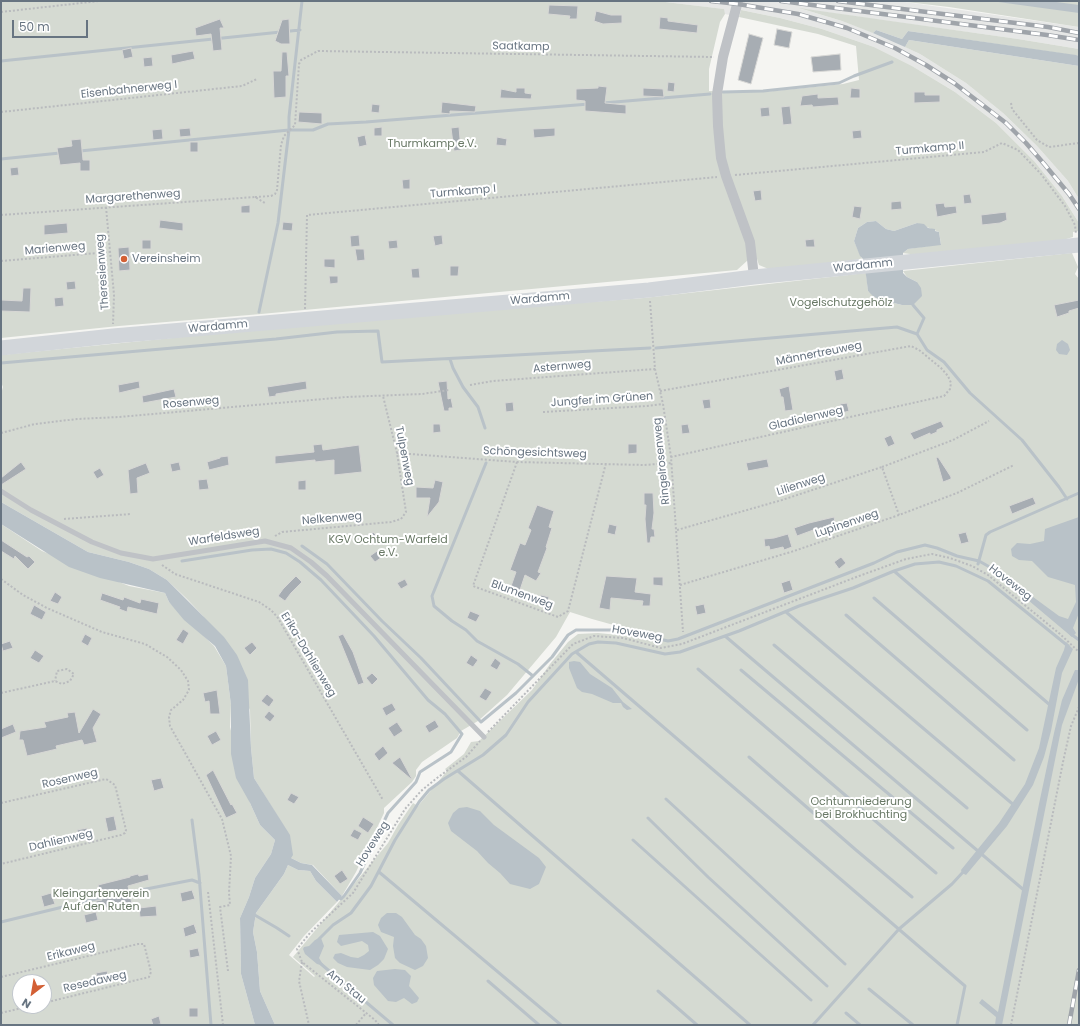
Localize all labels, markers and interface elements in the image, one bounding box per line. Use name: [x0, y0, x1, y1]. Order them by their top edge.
scale bar: [14, 12, 90, 38]
text: 50 m: [19, 18, 50, 35]
street label: Saatkamp: [492, 40, 550, 54]
street label: Eisenbahnerweg I: [80, 78, 178, 102]
park label: Thurmkamp e.V.: [387, 137, 477, 151]
street label: Turmkamp II: [895, 139, 965, 159]
street label: Turmkamp I: [430, 183, 496, 201]
street label: Margarethenweg: [85, 187, 181, 207]
street label: Theresienweg: [94, 233, 112, 311]
street label: Marienweg: [24, 240, 86, 258]
place label: Vereinsheim: [132, 252, 201, 266]
marker: Vereinsheim: [119, 254, 129, 264]
street label: Wardamm: [833, 256, 893, 276]
street label: Wardamm: [510, 290, 570, 308]
park label: Vogelschutzgehölz: [790, 296, 892, 310]
street label: Wardamm: [188, 318, 248, 336]
street label: Männertreuweg: [775, 339, 863, 369]
street label: Asternweg: [532, 358, 592, 376]
street label: Jungfer im Grünen: [550, 390, 654, 410]
street label: Rosenweg: [162, 394, 220, 412]
street label: Gladiolenweg: [768, 404, 844, 434]
street label: Ringelrosenweg: [651, 417, 673, 505]
street label: Tulpenweg: [392, 425, 416, 487]
street label: Schöngesichtsweg: [483, 445, 587, 461]
street label: Lilienweg: [775, 471, 827, 499]
street label: Lupinenweg: [814, 507, 880, 541]
street label: Nelkenweg: [302, 510, 362, 528]
street label: Warfeldsweg: [187, 525, 261, 549]
park label: KGV Ochtum-Warfeld e.V.: [328, 533, 448, 559]
street label: Hoveweg: [986, 562, 1034, 604]
street label: Blumenweg: [489, 578, 555, 612]
street label: Erika-Dahlienweg: [278, 610, 338, 700]
street label: Hoveweg: [611, 623, 663, 645]
street label: Rosenweg: [41, 766, 99, 792]
park label: Ochtumniederung bei Brokhuchting: [810, 795, 912, 821]
street label: Hoveweg: [354, 819, 392, 869]
street label: Dahlienweg: [28, 827, 94, 855]
park label: Kleingartenverein Auf den Ruten: [53, 887, 149, 913]
street label: Erikaweg: [46, 940, 96, 964]
street label: Am Stau: [324, 967, 368, 1007]
street label: Resedaweg: [62, 968, 128, 996]
north arrow: [12, 974, 52, 1014]
text: N: [19, 994, 34, 1012]

